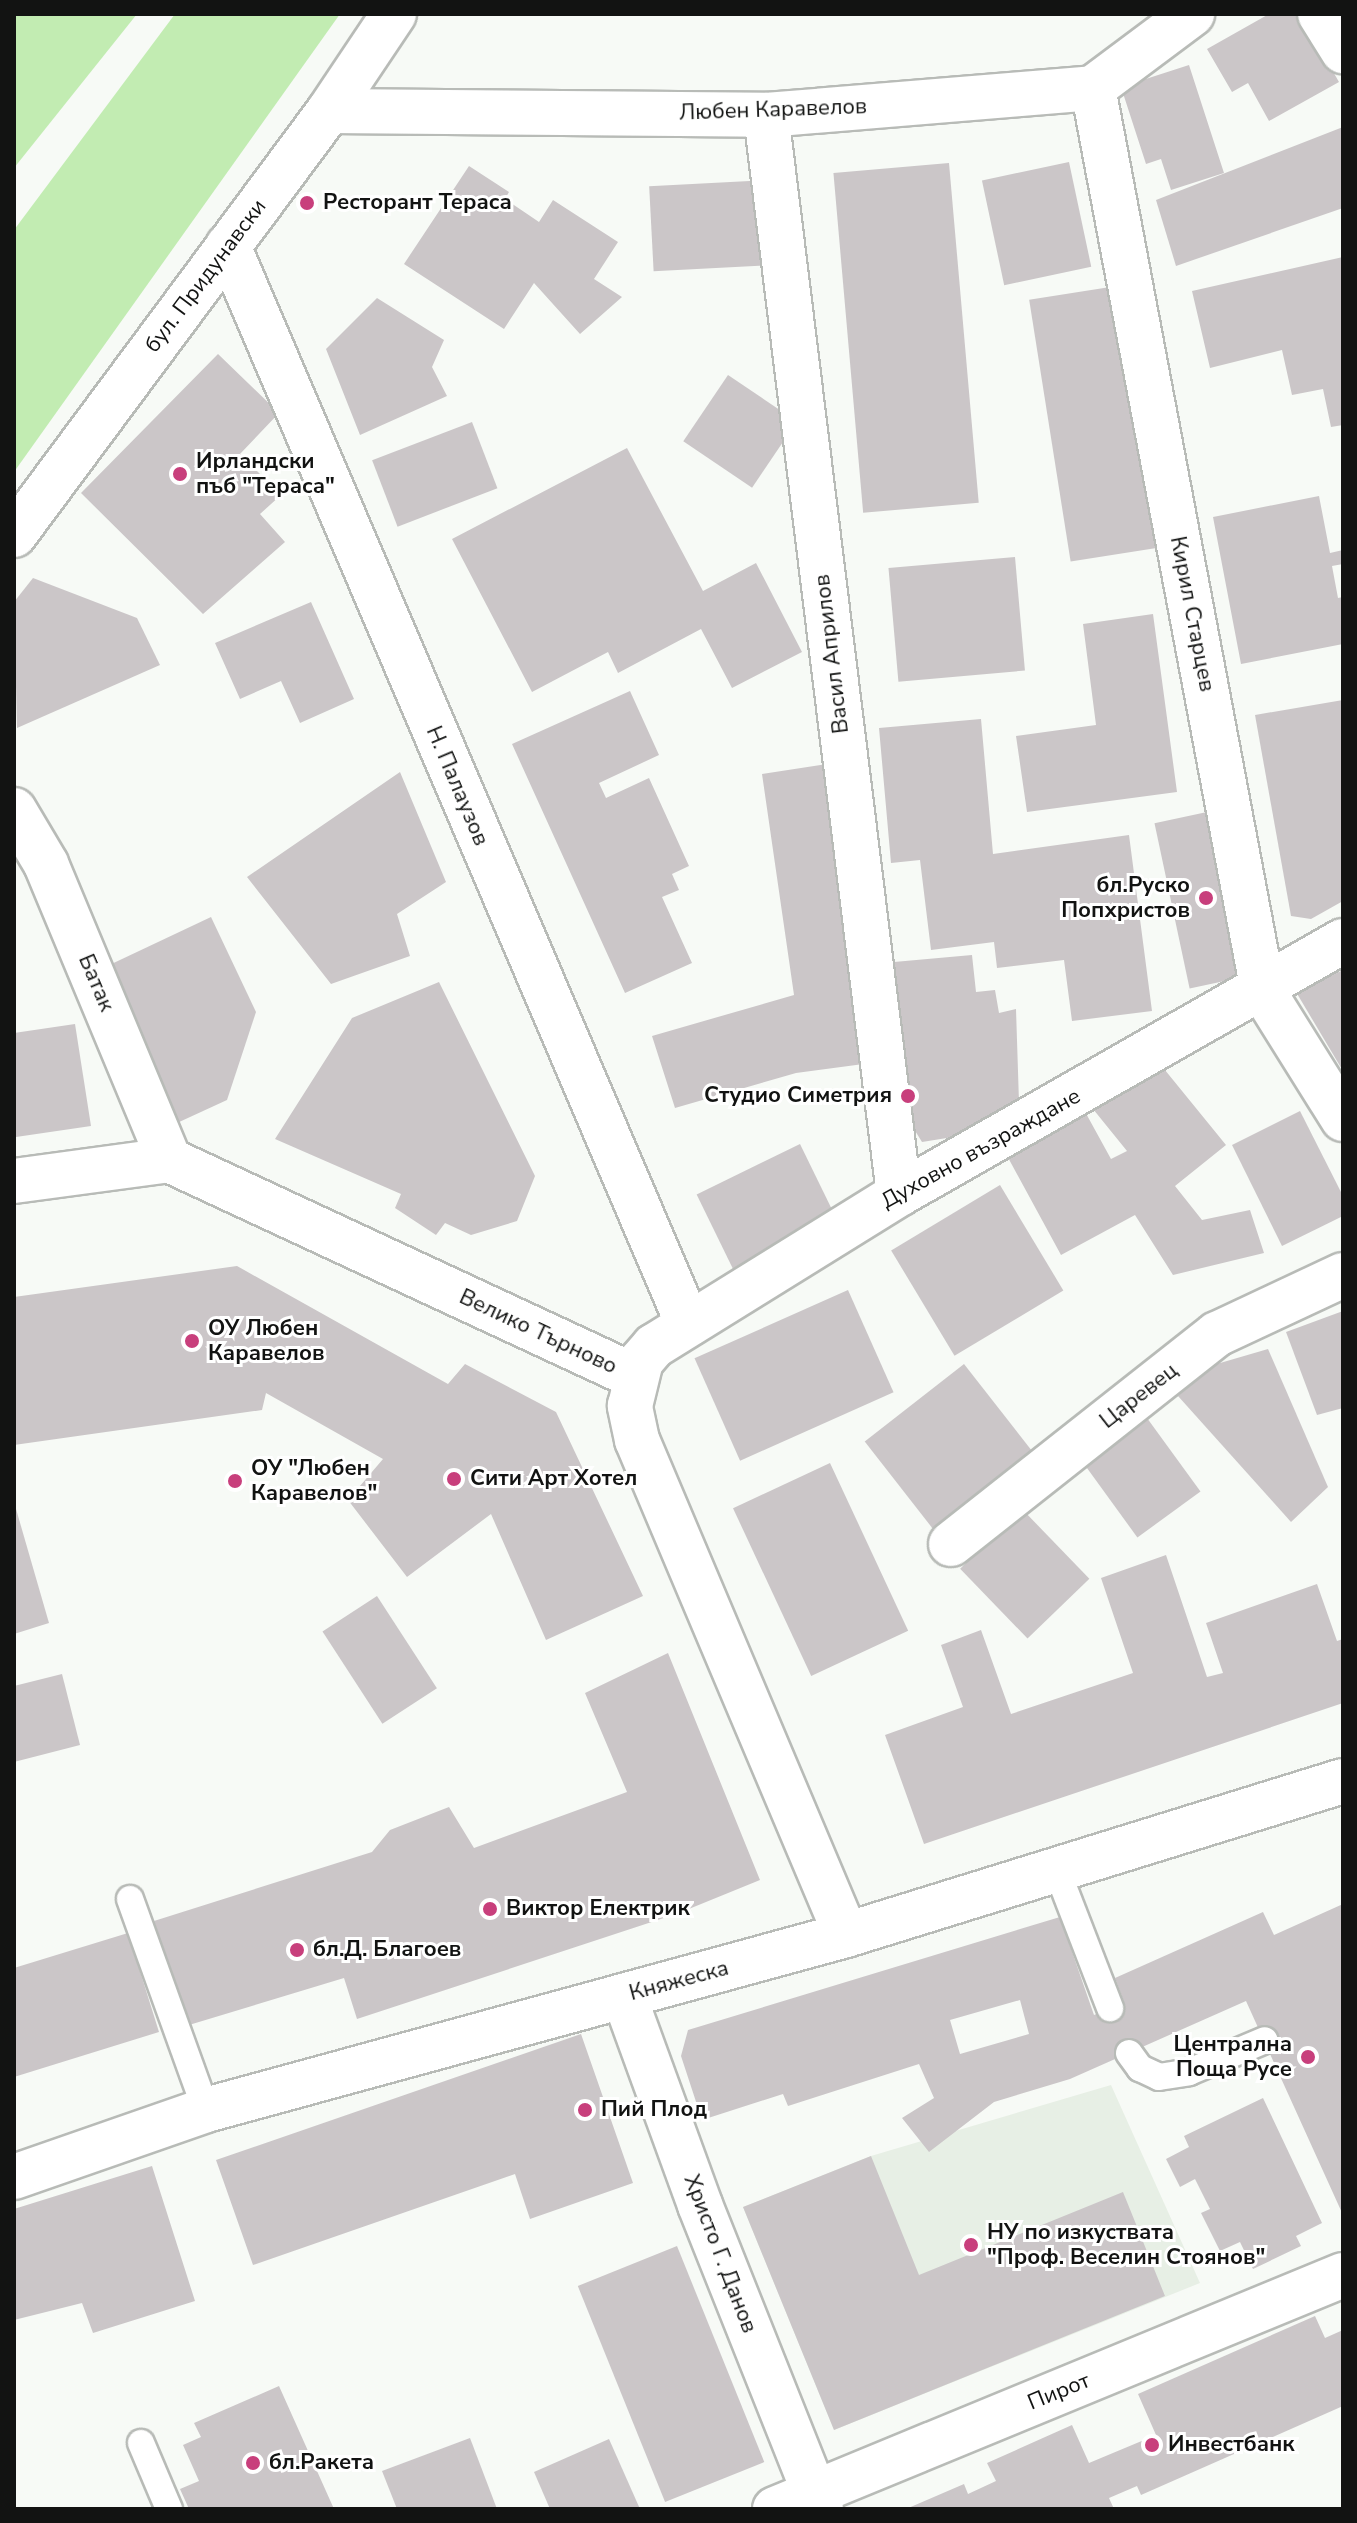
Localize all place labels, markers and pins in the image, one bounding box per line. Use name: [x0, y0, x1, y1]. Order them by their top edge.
place label: Ресторант Тераса: [323, 190, 512, 216]
marker: Ресторант Тераса: [298, 194, 316, 212]
place label: Ирландски пъб "Тераса": [196, 448, 335, 500]
marker: Ирландски пъб "Тераса": [171, 465, 189, 483]
place label: бл.Руско Попхристов: [1061, 872, 1190, 924]
marker: бл.Руско Попхристов: [1197, 889, 1215, 907]
place label: Студио Симетрия: [704, 1083, 892, 1109]
marker: Студио Симетрия: [899, 1087, 917, 1105]
place label: ОУ Любен Каравелов: [208, 1315, 324, 1366]
marker: ОУ Любен Каравелов: [183, 1332, 201, 1350]
place label: ОУ "Любен Каравелов": [251, 1455, 377, 1506]
place label: Сити Арт Хотел: [470, 1466, 637, 1492]
marker: Сити Арт Хотел: [445, 1470, 463, 1488]
marker: ОУ "Любен Каравелов": [226, 1472, 244, 1490]
place label: Виктор Електрик: [506, 1896, 690, 1922]
marker: Виктор Електрик: [481, 1900, 499, 1918]
place label: бл.Д. Благоев: [313, 1937, 461, 1963]
marker: бл.Д. Благоев: [288, 1941, 306, 1959]
place label: Централна Поща Русе: [1173, 2031, 1292, 2082]
marker: Централна Поща Русе: [1299, 2048, 1317, 2066]
place label: Пий Плод: [601, 2097, 707, 2123]
marker: Пий Плод: [576, 2101, 594, 2119]
place label: НУ по изкуствата "Проф. Веселин Стоянов": [987, 2219, 1265, 2270]
marker: НУ по изкуствата "Проф. Веселин Стоянов": [962, 2236, 980, 2254]
place label: Инвестбанк: [1168, 2432, 1295, 2458]
marker: Инвестбанк: [1143, 2436, 1161, 2454]
place label: бл.Ракета: [269, 2450, 374, 2476]
marker: бл.Ракета: [244, 2454, 262, 2472]

